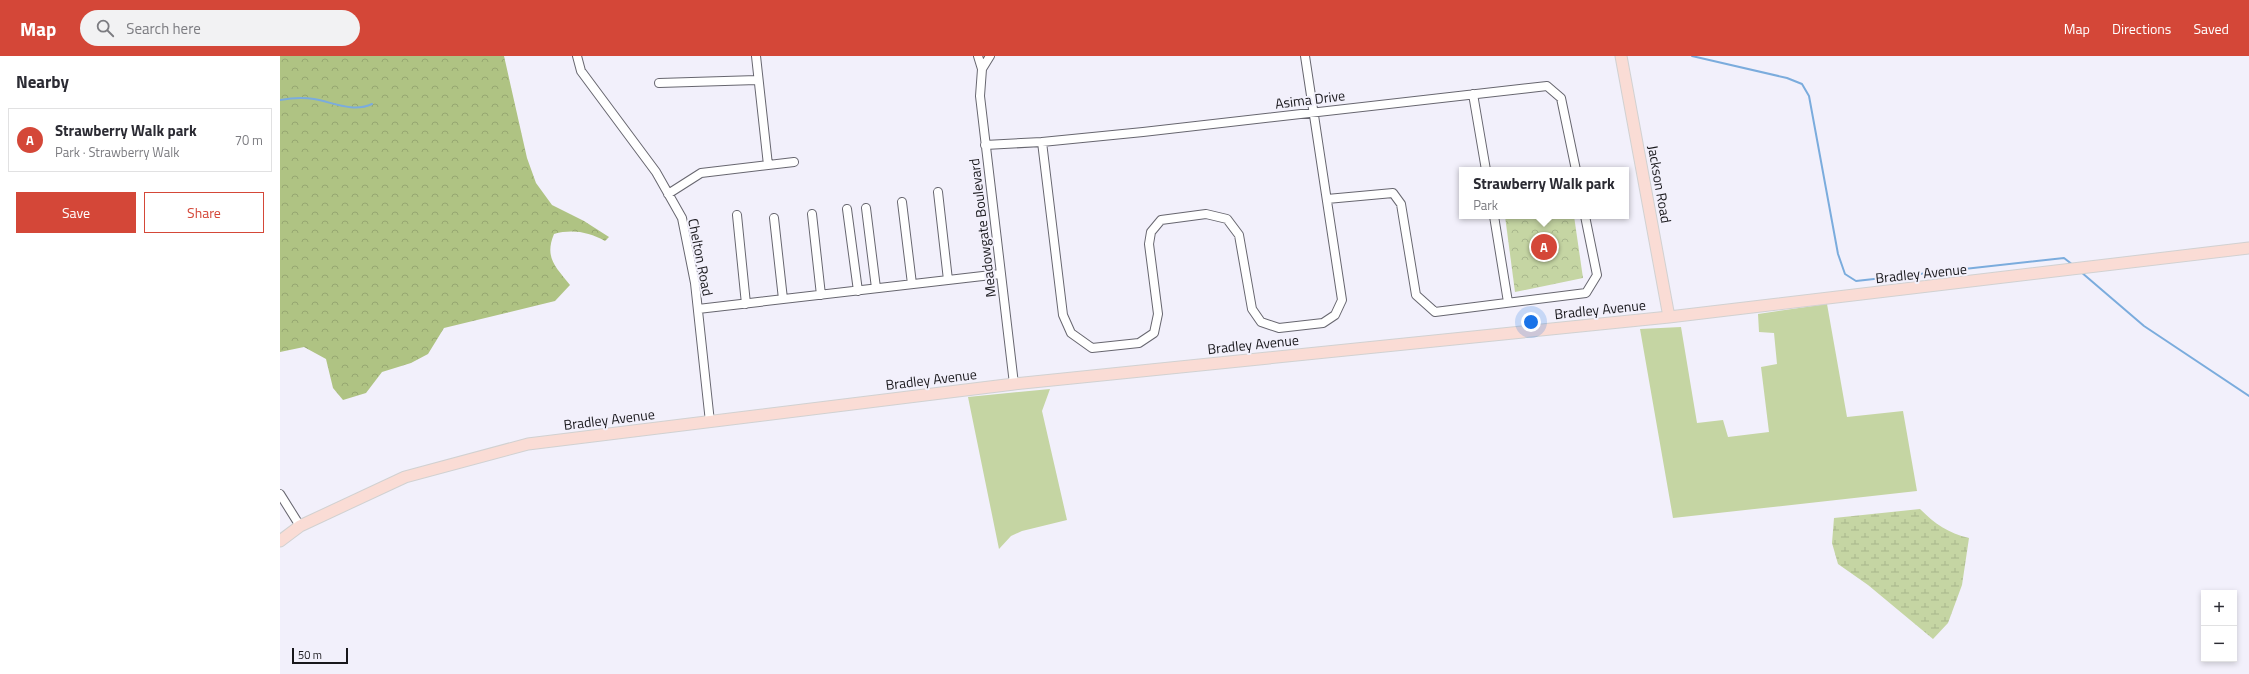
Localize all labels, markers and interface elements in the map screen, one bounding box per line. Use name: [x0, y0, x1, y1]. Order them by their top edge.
search box: [80, 10, 360, 46]
text: Map: [20, 14, 56, 43]
icon: search: [94, 17, 116, 39]
text: Search here: [126, 17, 201, 40]
text: Map: [2064, 18, 2090, 39]
text: Directions: [2112, 18, 2171, 39]
text: Saved: [2193, 18, 2229, 39]
text: Nearby: [16, 69, 69, 95]
street label: Asima Drive: [1274, 84, 1346, 114]
text: Strawberry Walk park: [55, 119, 197, 142]
text: A: [26, 130, 34, 150]
text: 70 m: [235, 130, 263, 150]
text: Park · Strawberry Walk: [55, 142, 179, 162]
street label: Jackson Road: [1643, 143, 1677, 225]
street label: Meadowgate Boulevard: [963, 157, 1001, 299]
popup: [1459, 167, 1629, 219]
text: Strawberry Walk park: [1473, 172, 1615, 195]
button: Save: [16, 192, 136, 233]
button: Share: [144, 192, 264, 233]
text: Park: [1473, 195, 1498, 215]
street label: Chelton Road: [683, 216, 719, 298]
pin: A: [1531, 232, 1557, 262]
street label: Bradley Avenue: [1874, 258, 1968, 288]
street label: Bradley Avenue: [1553, 294, 1647, 324]
your location: [1521, 312, 1541, 332]
street label: Bradley Avenue: [1206, 329, 1300, 359]
street label: Bradley Avenue: [884, 363, 978, 395]
street label: Bradley Avenue: [562, 403, 656, 435]
map controls: [2201, 590, 2237, 662]
button: +: [2201, 590, 2237, 626]
button: −: [2201, 626, 2237, 662]
scale bar: [292, 646, 348, 665]
text: 50 m: [298, 647, 322, 663]

